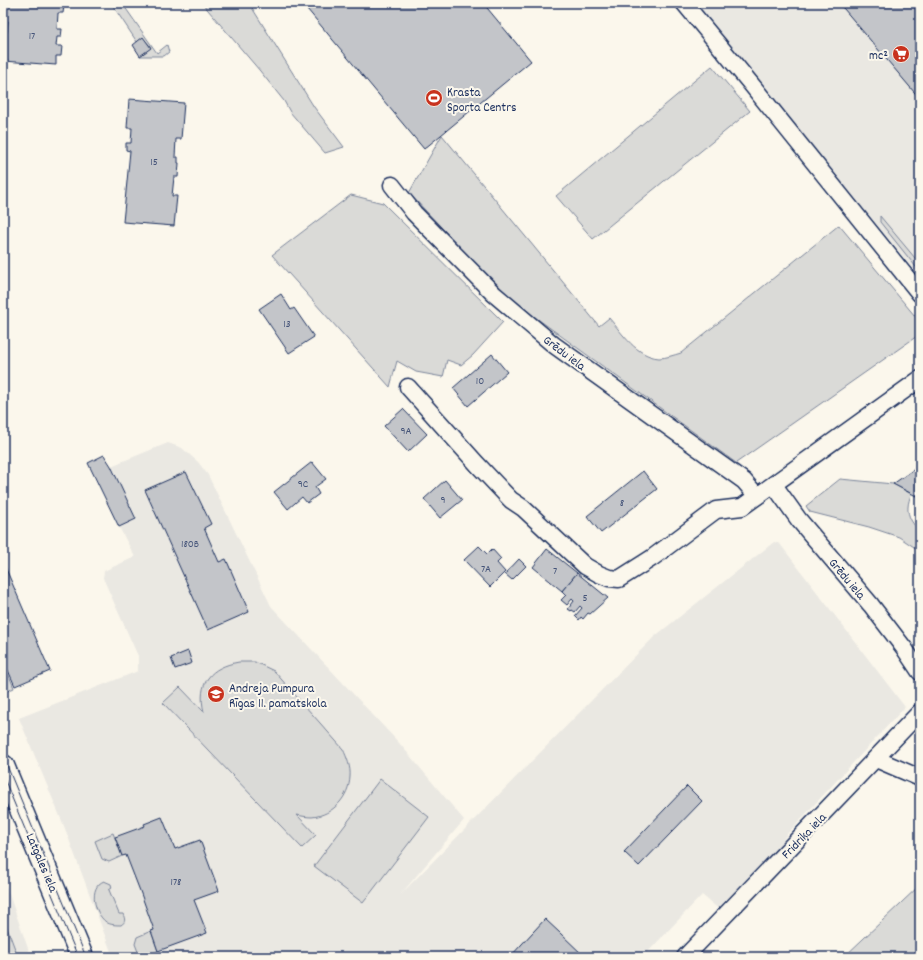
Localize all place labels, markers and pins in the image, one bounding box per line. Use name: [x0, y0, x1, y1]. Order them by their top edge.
supermarket icon: mc²: [891, 44, 911, 64]
place label: mc²: [869, 47, 888, 66]
place label: Krasta Sporta Centrs: [447, 84, 516, 118]
sports icon: Krasta Sporta Centrs: [424, 88, 444, 108]
place label: Andreja Pumpura Rīgas 11. pamatskola: [229, 680, 327, 714]
school or university icon: Andreja Pumpura Rīgas 11. pamatskola: [206, 684, 226, 704]

